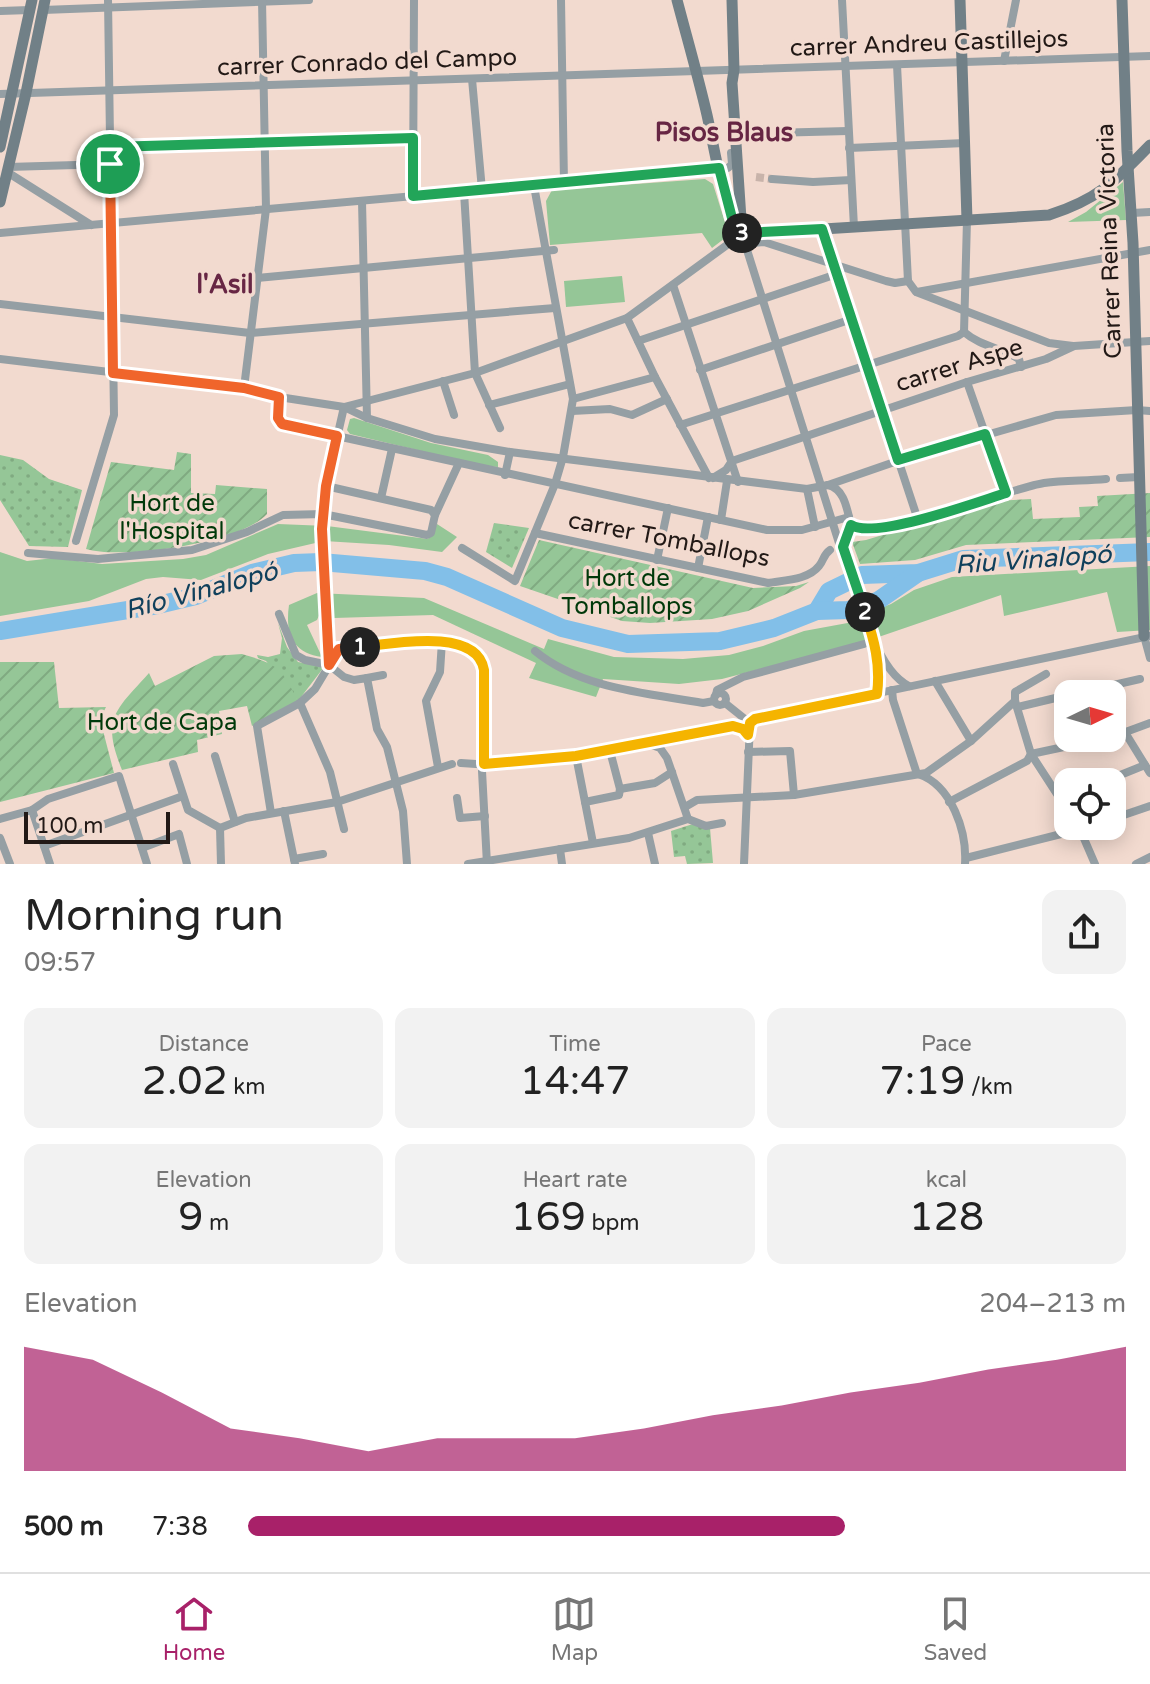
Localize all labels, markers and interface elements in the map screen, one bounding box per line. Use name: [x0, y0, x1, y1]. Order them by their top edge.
street label: carrer Andreu Castillejos: [789, 24, 1069, 63]
street label: carrer Conrado del Campo: [216, 43, 518, 82]
district label: Pisos Blaus: [655, 117, 793, 148]
street label: Carrer Reina Victoria: [1091, 123, 1128, 359]
pin: [76, 130, 144, 198]
icon: arrive: [88, 142, 132, 186]
pin: 3: [722, 213, 762, 253]
text: 3: [735, 220, 749, 246]
district label: l'Asil: [196, 269, 254, 300]
street label: carrer Aspe: [892, 332, 1026, 399]
park label: Hort de l'Hospital: [120, 489, 224, 546]
street label: carrer Tomballops: [566, 506, 772, 573]
water label: Riu Vinalopó: [954, 538, 1114, 580]
water label: Río Vinalopó: [121, 555, 282, 626]
park label: Hort de Tomballops: [561, 564, 693, 621]
pin: 2: [845, 592, 885, 632]
text: 2: [858, 599, 872, 625]
pin: 1: [340, 627, 380, 667]
text: 1: [353, 634, 367, 660]
north arrow: [1054, 680, 1126, 752]
map controls: [1054, 680, 1126, 840]
park label: Hort de Capa: [87, 708, 237, 737]
button: locate: [1054, 768, 1126, 840]
scale bar: [24, 808, 170, 844]
text: 100 m: [36, 813, 103, 839]
text: Morning run: [24, 890, 284, 943]
button: share: [1042, 890, 1126, 974]
text: 09:57: [24, 947, 96, 978]
text: Distance: [158, 1031, 249, 1057]
text: Time: [549, 1031, 601, 1057]
text: Pace: [921, 1031, 972, 1057]
text: 2.02: [142, 1057, 228, 1105]
text: 14:47: [520, 1057, 630, 1105]
text: 7:19: [880, 1057, 965, 1105]
text: km: [228, 1074, 266, 1100]
text: /km: [965, 1074, 1013, 1100]
text: Elevation: [156, 1167, 252, 1193]
text: Heart rate: [523, 1167, 627, 1193]
text: kcal: [926, 1167, 967, 1193]
text: 9: [178, 1193, 203, 1241]
text: 169: [510, 1193, 586, 1241]
text: 128: [909, 1193, 984, 1241]
text: m: [203, 1210, 229, 1236]
text: bpm: [586, 1210, 640, 1236]
text: Elevation: [24, 1288, 138, 1319]
text: 204–213 m: [979, 1288, 1126, 1319]
text: 500 m: [24, 1511, 104, 1542]
text: 7:38: [152, 1511, 208, 1542]
tab: Home: [163, 1592, 225, 1666]
tab: Map: [551, 1592, 598, 1666]
tab: Saved: [924, 1592, 987, 1666]

